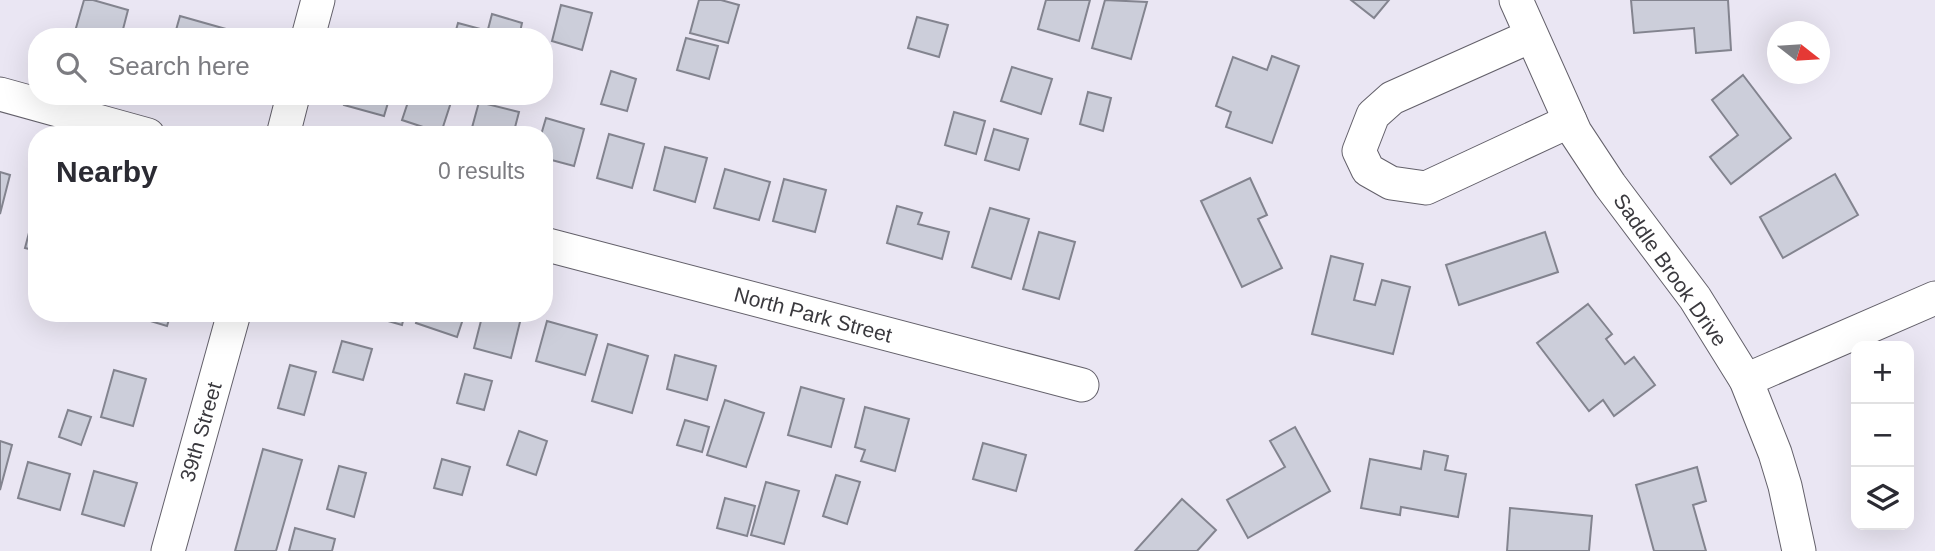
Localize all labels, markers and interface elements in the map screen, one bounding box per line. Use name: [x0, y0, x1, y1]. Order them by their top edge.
north arrow: [1767, 21, 1830, 84]
search box: [28, 28, 553, 105]
icon: search: [52, 48, 90, 86]
text: Search here: [108, 51, 250, 81]
text: Nearby: [56, 155, 158, 188]
text: 0 results: [438, 158, 525, 184]
street label: Saddle Brook Drive: [1609, 189, 1732, 350]
street label: North Park Street: [732, 282, 895, 347]
map controls: [1851, 341, 1914, 530]
button: +: [1851, 341, 1914, 404]
street label: 39th Street: [175, 379, 226, 484]
button: −: [1851, 404, 1914, 467]
button: layers: [1851, 467, 1914, 530]

